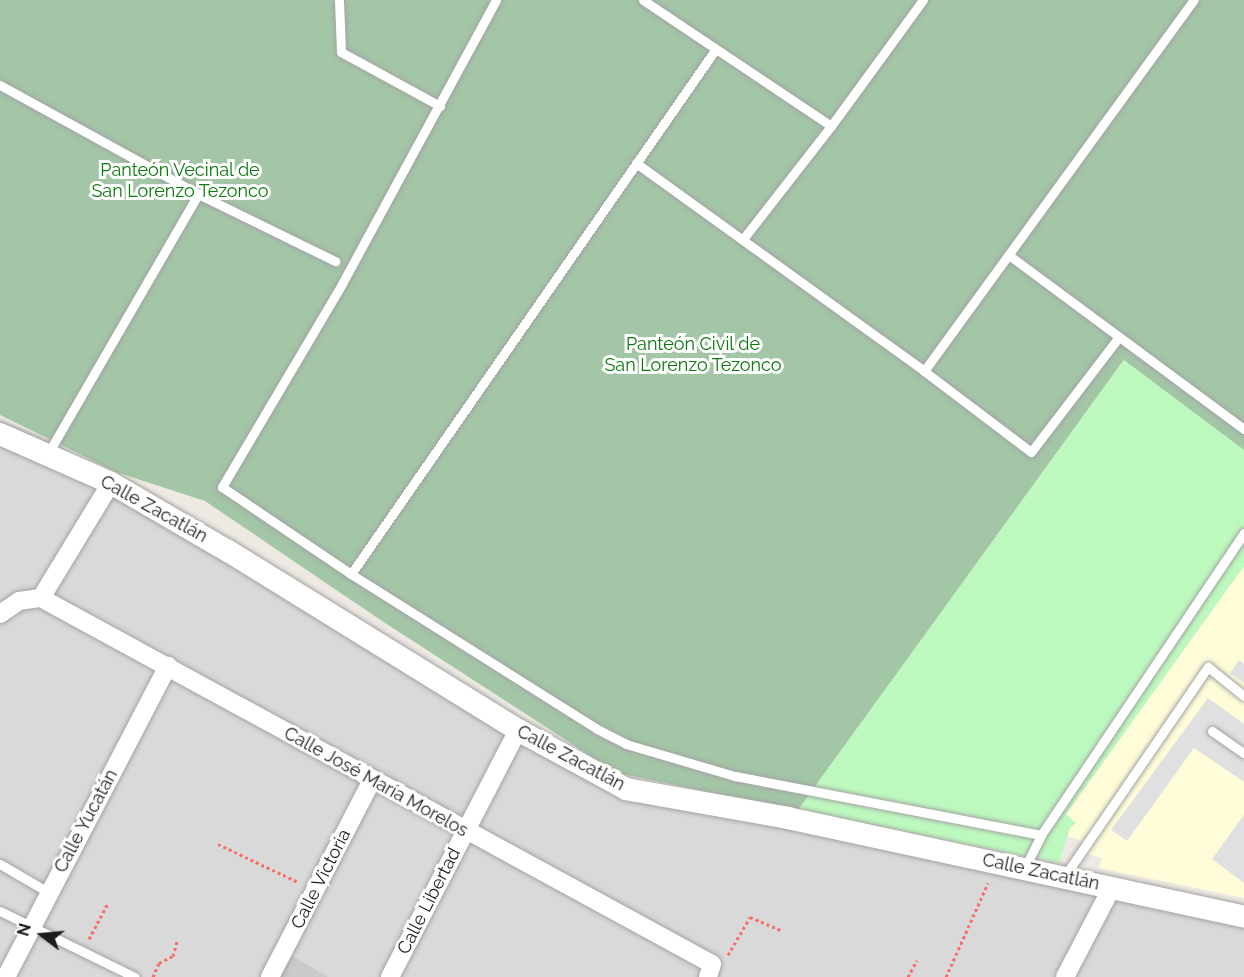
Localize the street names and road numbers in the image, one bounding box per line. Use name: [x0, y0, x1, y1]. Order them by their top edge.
street label: Calle Zacatlán: [97, 471, 211, 547]
street label: Calle Zacatlán: [513, 721, 629, 795]
street label: Calle José María Morelos: [280, 722, 472, 842]
street label: Calle Yucatán: [50, 765, 122, 877]
street label: Calle Victoria: [286, 825, 356, 933]
street label: Calle Libertad: [393, 844, 465, 958]
street label: Calle Zacatlán: [981, 849, 1101, 895]

